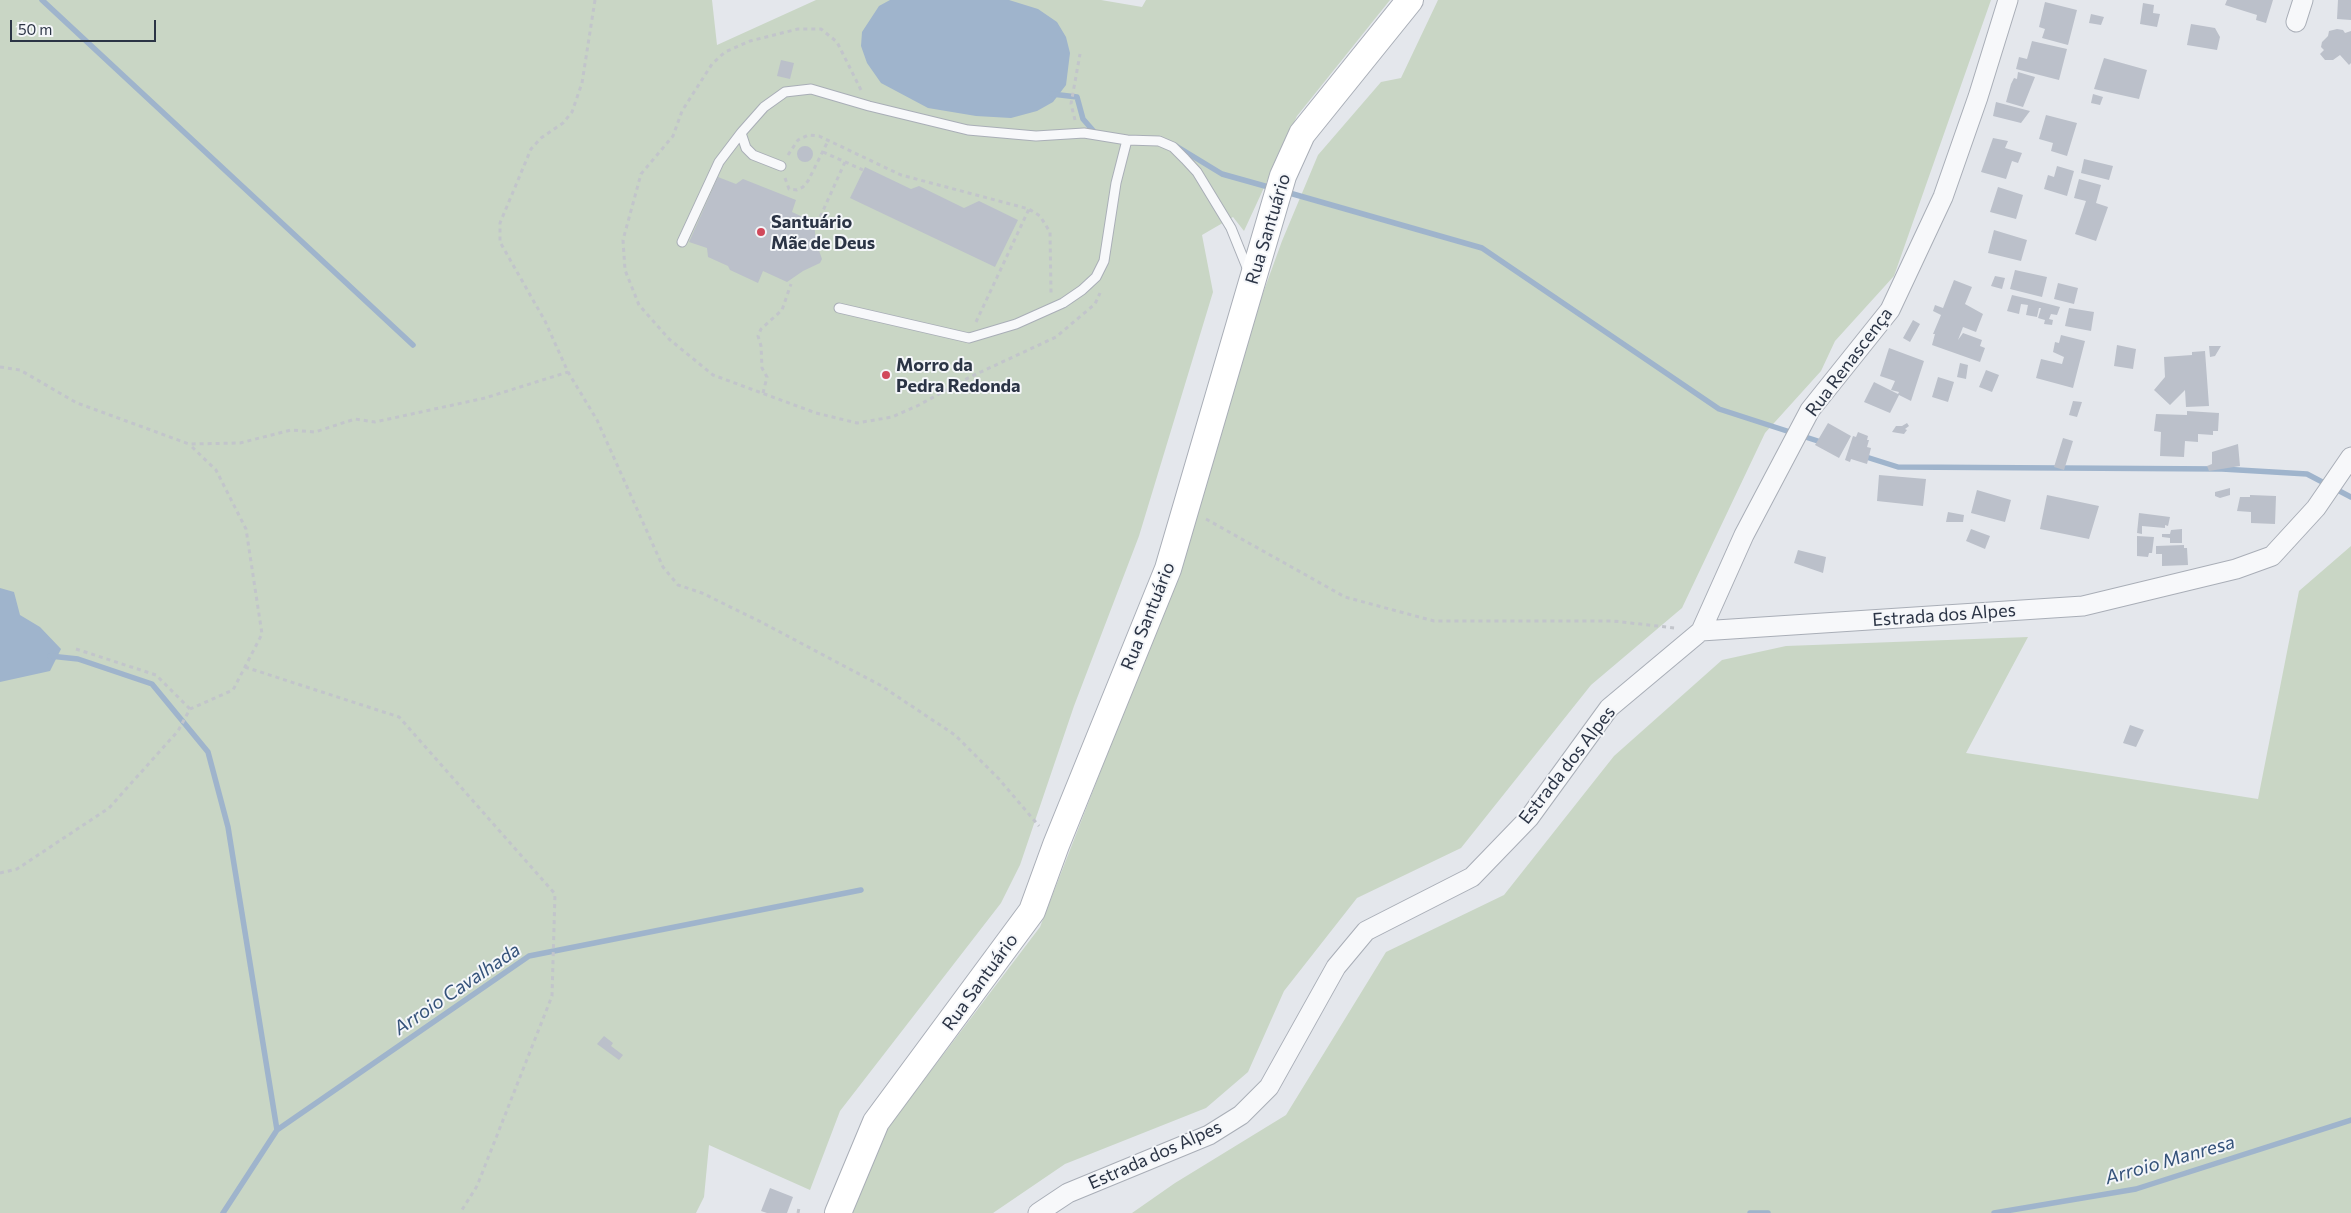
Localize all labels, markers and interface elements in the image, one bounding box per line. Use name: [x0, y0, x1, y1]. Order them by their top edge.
scale bar: [12, 10, 159, 42]
text: 50 m: [18, 20, 52, 38]
street label: Rua Santuário: [1241, 171, 1295, 287]
place label: Santuário Mãe de Deus: [771, 211, 875, 253]
marker: Santuário Mãe de Deus: [755, 226, 767, 238]
street label: Rua Renascença: [1801, 303, 1897, 421]
place label: Morro da Pedra Redonda: [896, 354, 1021, 396]
marker: Morro da Pedra Redonda: [880, 369, 892, 381]
street label: Rua Santuário: [1117, 559, 1179, 673]
street label: Estrada dos Alpes: [1872, 599, 2016, 631]
street label: Estrada dos Alpes: [1514, 702, 1620, 828]
street label: Rua Santuário: [938, 929, 1022, 1035]
water label: Arroio Cavalhada: [389, 938, 525, 1040]
street label: Estrada dos Alpes: [1085, 1116, 1225, 1194]
water label: Arroio Manresa: [2102, 1131, 2238, 1189]

